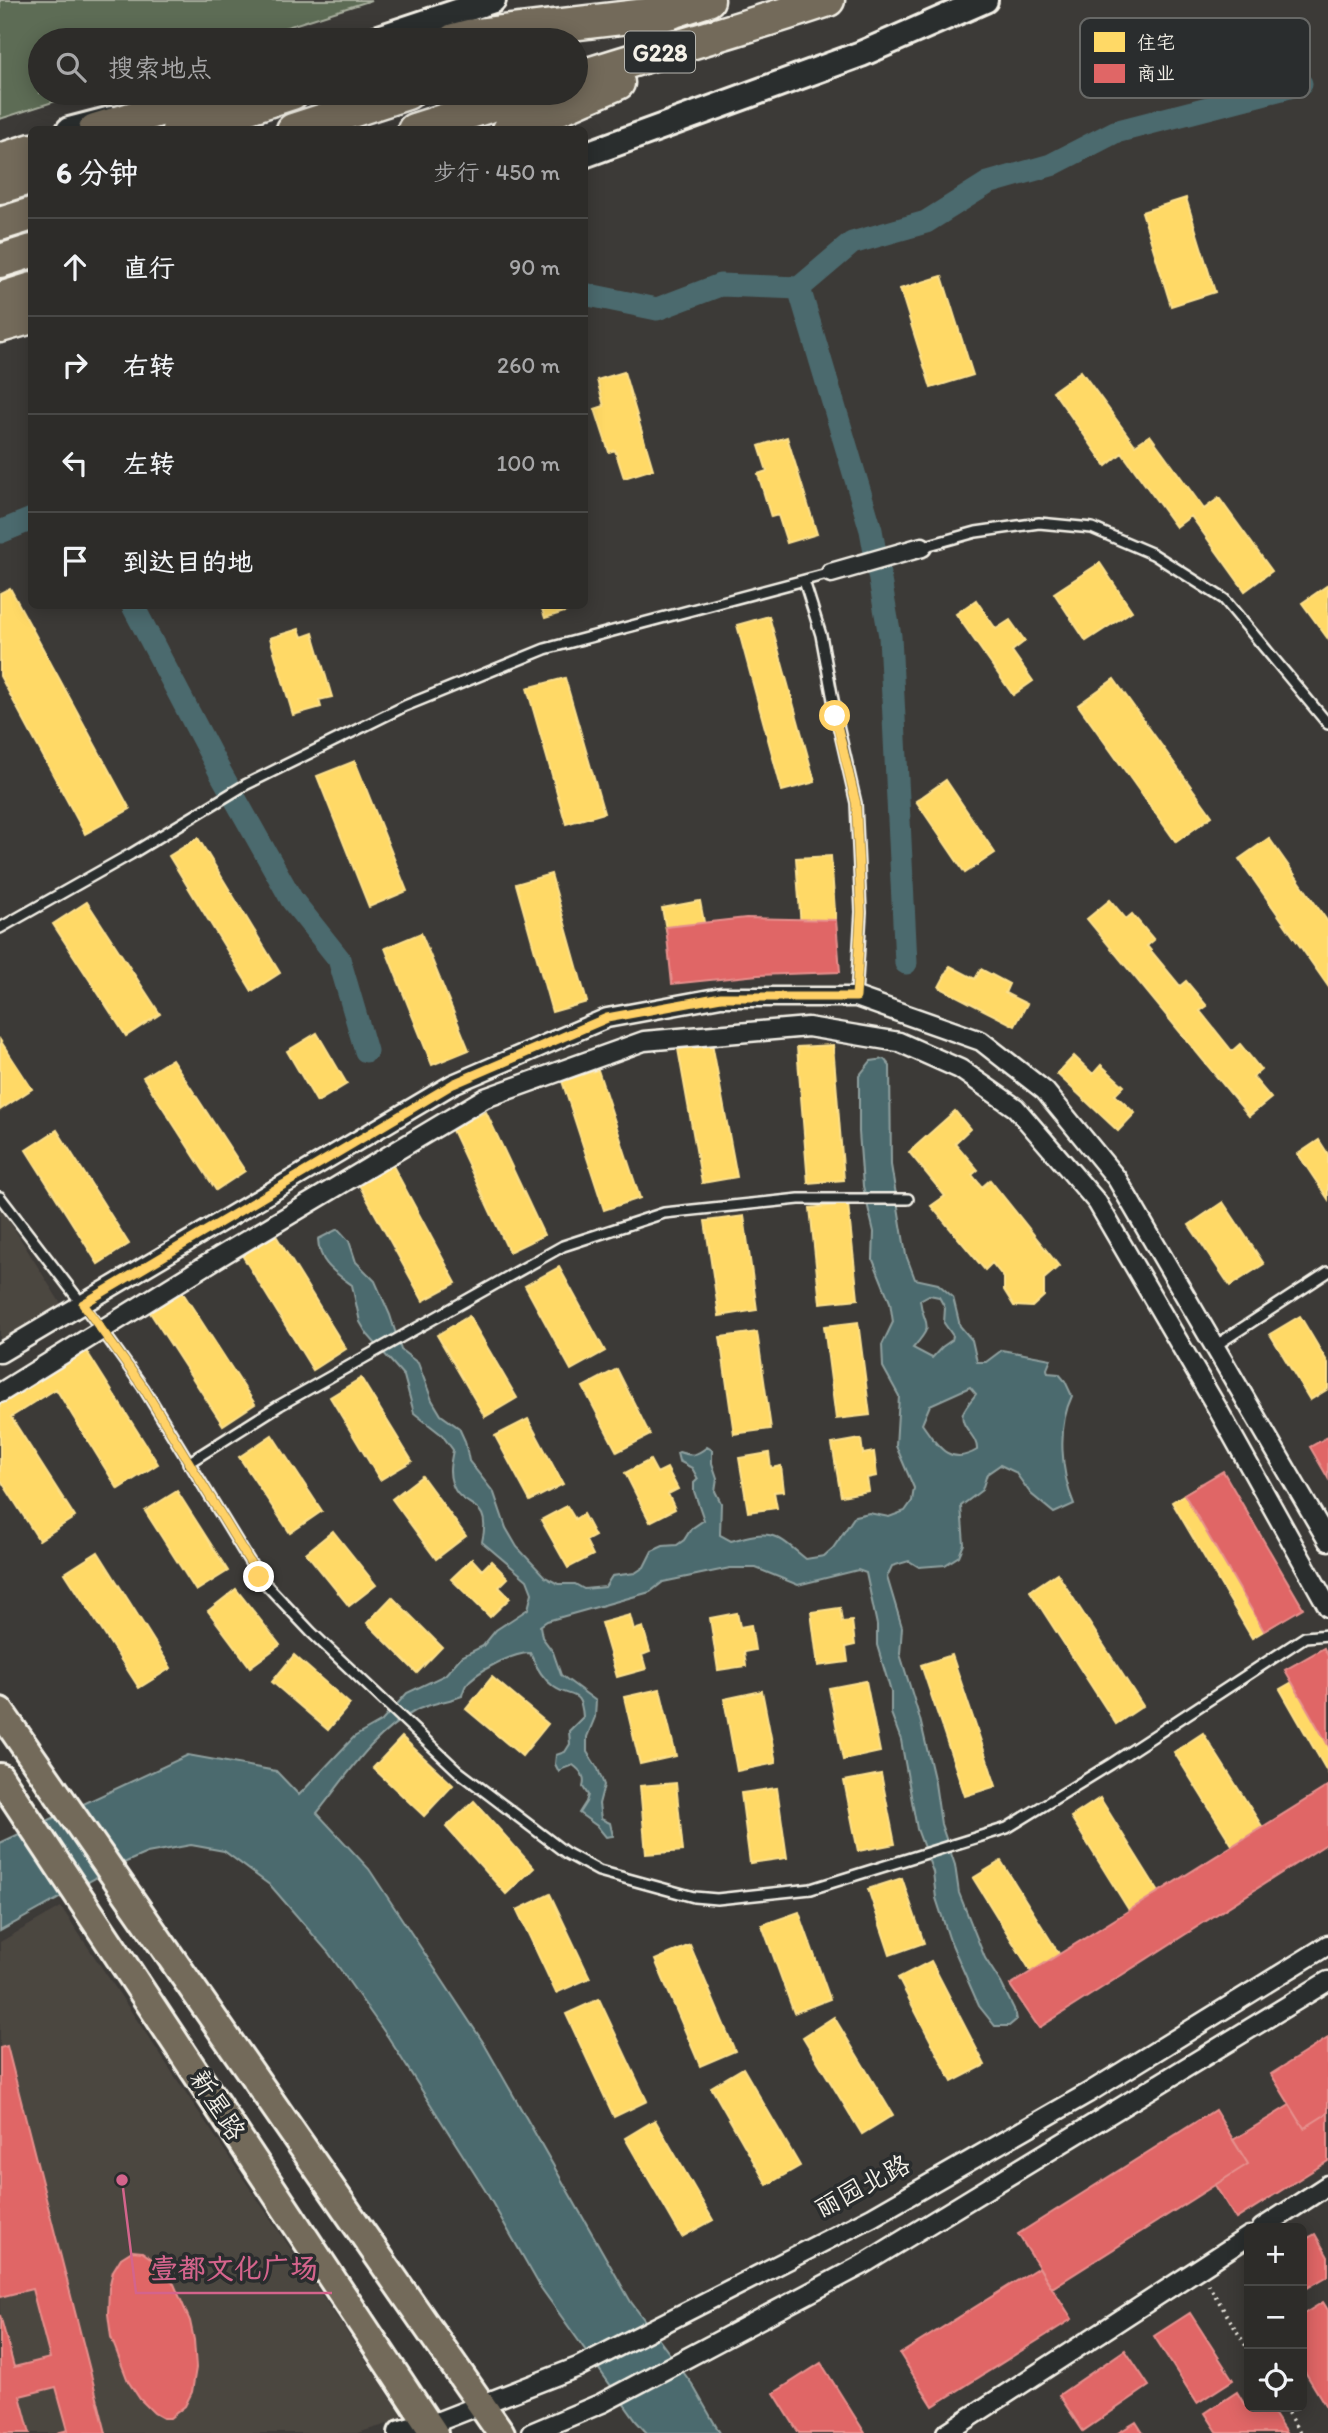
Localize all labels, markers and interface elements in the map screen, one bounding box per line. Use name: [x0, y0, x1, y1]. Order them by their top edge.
legend: [1080, 18, 1310, 98]
search box: [28, 28, 588, 105]
text: 住宅: [1137, 31, 1175, 54]
road number: G228: [625, 32, 695, 72]
icon: search: [52, 48, 90, 86]
text: 搜索地点: [108, 52, 212, 84]
text: 商业: [1137, 62, 1175, 85]
text: 6 分钟: [56, 154, 139, 191]
text: 步行 · 450 m: [434, 158, 560, 186]
icon: ahead: [56, 248, 94, 286]
text: 直行: [123, 252, 175, 284]
text: 90 m: [509, 253, 560, 281]
icon: right: [56, 346, 94, 384]
text: 右转: [123, 350, 175, 382]
text: 260 m: [497, 351, 560, 379]
icon: left: [56, 444, 94, 482]
text: 左转: [123, 448, 175, 480]
text: 100 m: [496, 449, 560, 477]
icon: arrive: [56, 542, 94, 580]
text: 到达目的地: [123, 546, 253, 578]
route start: [819, 700, 850, 731]
route end: [243, 1561, 274, 1592]
street label: 新星路: [183, 2064, 253, 2146]
street label: 丽园北路: [809, 2147, 915, 2225]
map controls: [1244, 2223, 1307, 2412]
button: +: [1244, 2223, 1307, 2286]
callout: 壹都文化广场: [136, 2244, 332, 2293]
text: 壹都文化广场: [150, 2251, 318, 2285]
button: −: [1244, 2286, 1307, 2349]
button: locate: [1244, 2349, 1307, 2412]

